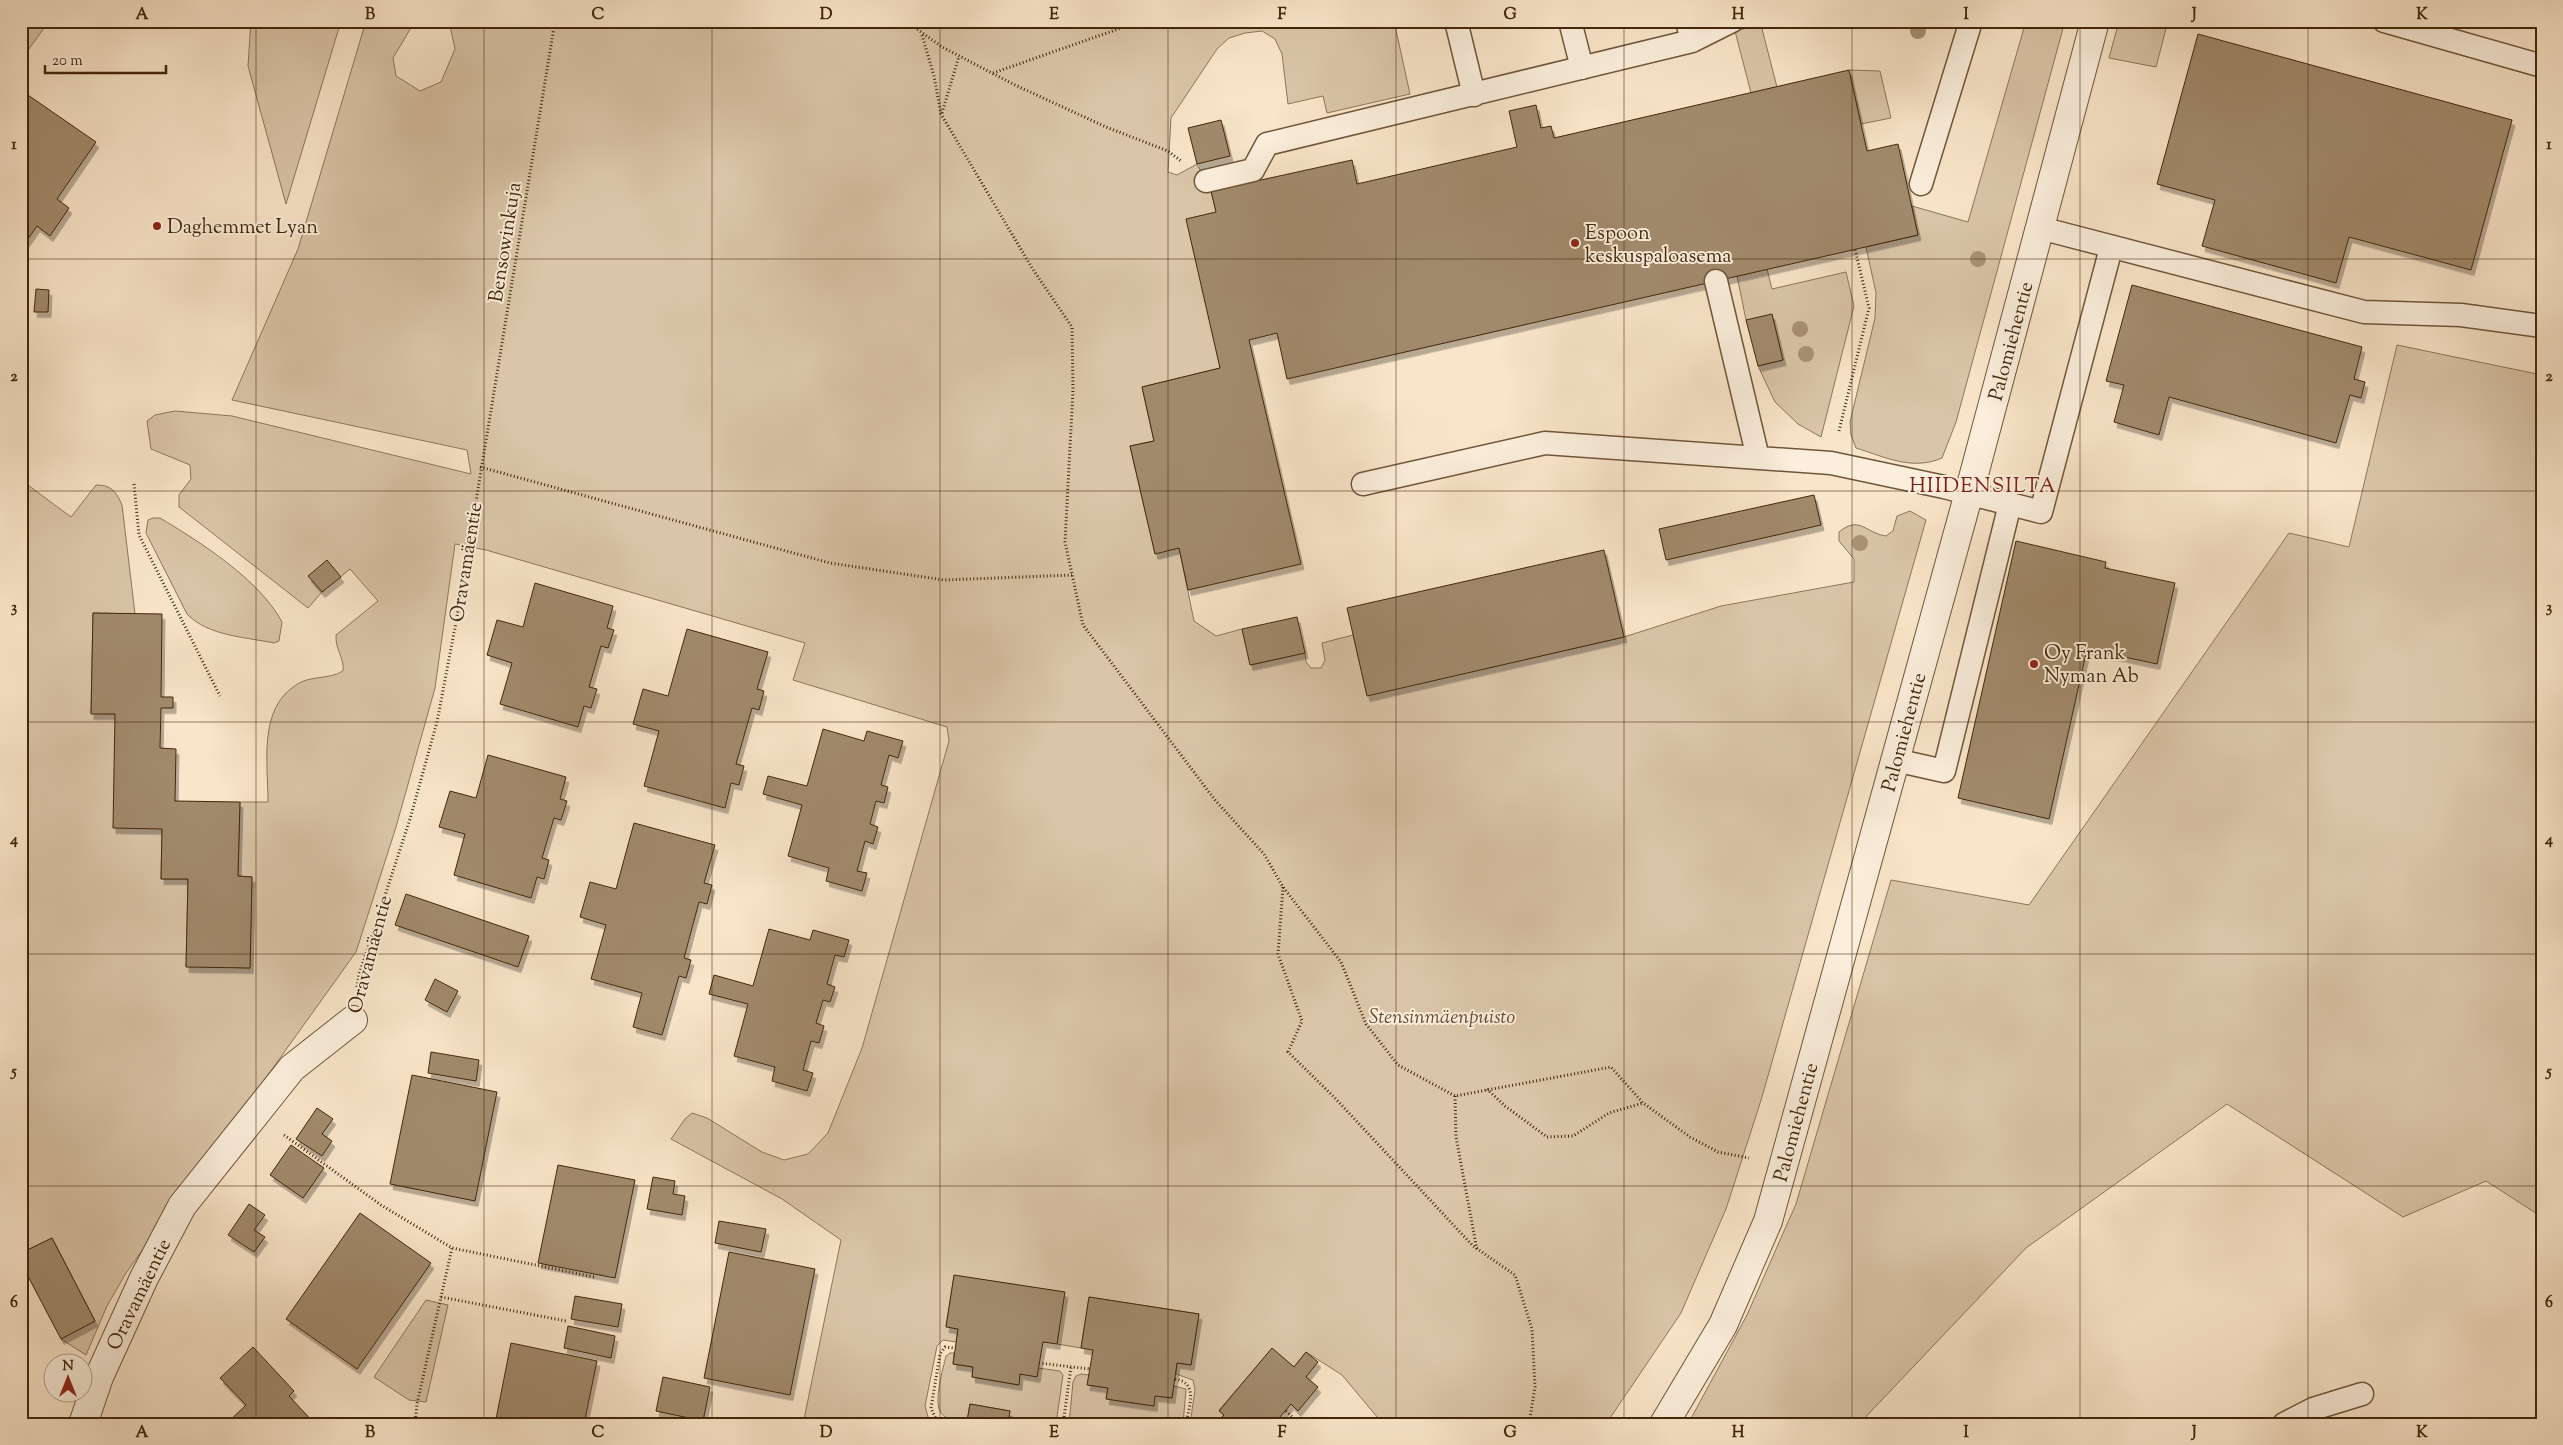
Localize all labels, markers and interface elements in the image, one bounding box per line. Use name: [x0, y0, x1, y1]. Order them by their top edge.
text: A: [136, 4, 149, 27]
text: B: [365, 4, 375, 27]
text: C: [592, 4, 605, 27]
text: D: [820, 4, 833, 27]
text: E: [1049, 4, 1059, 27]
text: F: [1278, 4, 1287, 27]
text: G: [1503, 4, 1517, 27]
text: H: [1732, 4, 1745, 27]
text: I: [1963, 4, 1969, 27]
text: J: [2190, 4, 2197, 27]
text: K: [2416, 4, 2428, 27]
scale bar: [45, 42, 166, 74]
text: 20 m: [52, 51, 83, 72]
text: 1: [11, 134, 17, 157]
text: 1: [2546, 134, 2552, 157]
street label: Bensowinkuja: [483, 180, 530, 305]
place label: Daghemmet Lyan: [167, 214, 318, 243]
marker: Daghemmet Lyan: [151, 220, 163, 232]
place label: Espoon keskuspaloasema: [1585, 220, 1731, 272]
marker: Espoon keskuspaloasema: [1569, 237, 1581, 249]
street label: Palomiehentie: [1983, 279, 2042, 404]
text: 2: [10, 366, 18, 389]
text: 2: [2545, 366, 2553, 389]
district label: HIIDENSILTA: [1909, 472, 2057, 502]
street label: Oravamäentie: [444, 500, 491, 625]
text: 3: [11, 597, 18, 620]
text: 3: [2546, 597, 2553, 620]
place label: Oy Frank Nyman Ab: [2044, 640, 2139, 692]
marker: Oy Frank Nyman Ab: [2028, 658, 2040, 670]
street label: Palomiehentie: [1876, 670, 1935, 795]
text: 4: [9, 829, 18, 852]
text: 4: [2544, 829, 2553, 852]
street label: Oravamäentie: [342, 892, 401, 1017]
park label: Stensinmäenpuisto: [1369, 1004, 1515, 1033]
street label: Palomiehentie: [1768, 1060, 1827, 1185]
text: 5: [9, 1061, 17, 1084]
text: 5: [2544, 1061, 2552, 1084]
street label: Oravamäentie: [101, 1234, 180, 1356]
text: 6: [10, 1292, 18, 1315]
text: 6: [2545, 1292, 2553, 1315]
north arrow: [42, 1352, 92, 1402]
text: N: [62, 1357, 74, 1377]
text: A: [136, 1422, 149, 1445]
text: B: [365, 1422, 375, 1445]
text: C: [592, 1422, 605, 1445]
text: D: [820, 1422, 833, 1445]
text: E: [1049, 1422, 1059, 1445]
text: F: [1278, 1422, 1287, 1445]
text: G: [1503, 1422, 1517, 1445]
text: H: [1732, 1422, 1745, 1445]
text: I: [1963, 1422, 1969, 1445]
text: J: [2190, 1422, 2197, 1445]
text: K: [2416, 1422, 2428, 1445]

